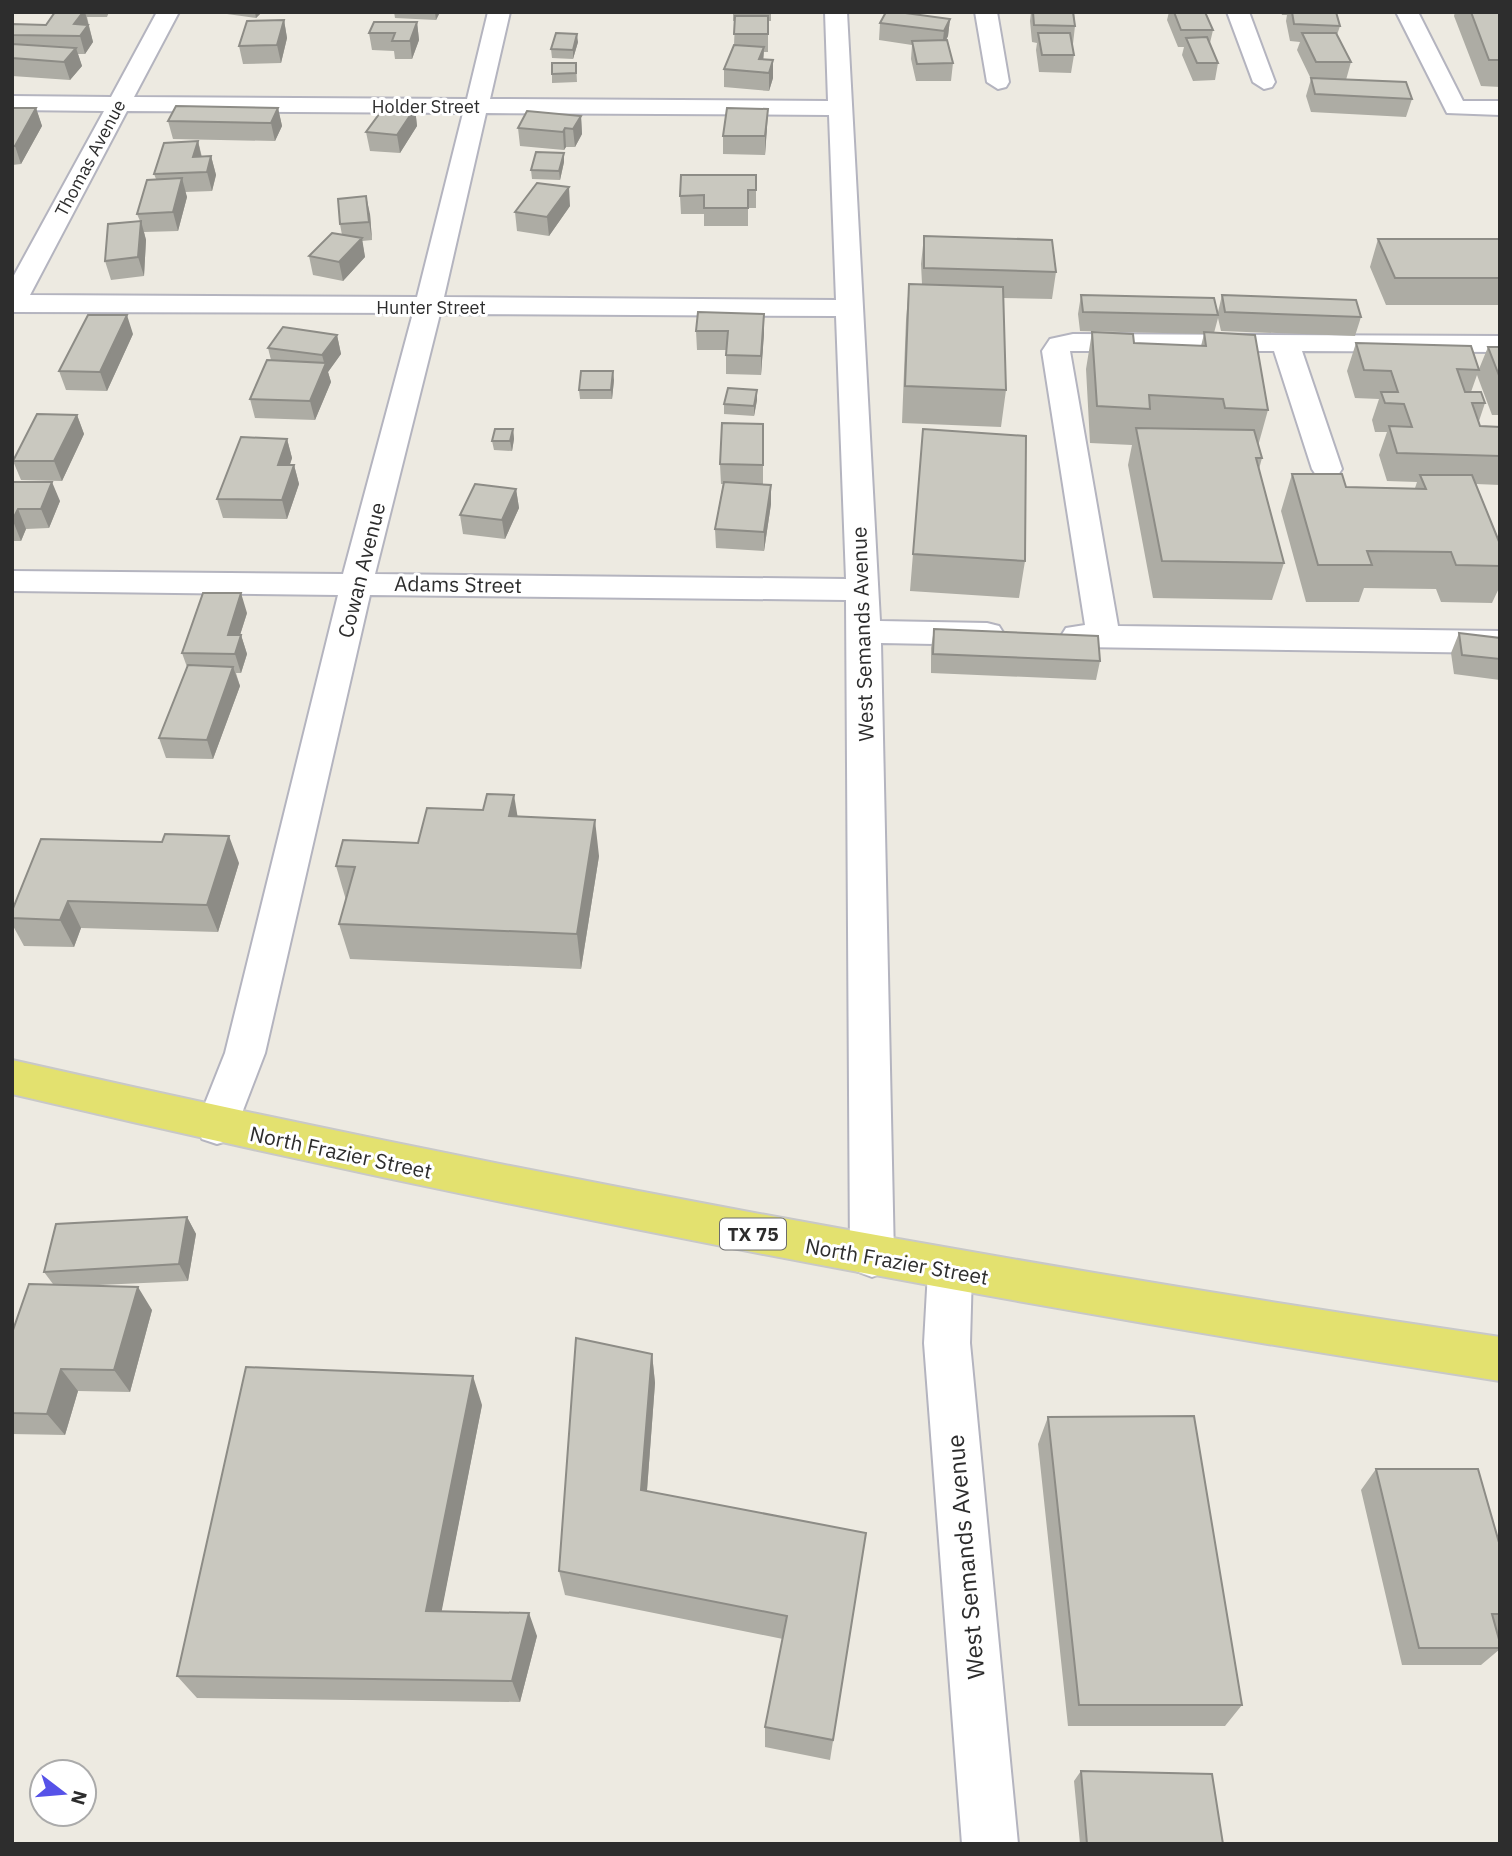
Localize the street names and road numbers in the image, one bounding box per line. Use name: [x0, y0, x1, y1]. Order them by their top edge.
street label: Holder Street: [372, 95, 480, 118]
street label: Thomas Avenue: [50, 96, 130, 220]
street label: Hunter Street: [376, 296, 486, 319]
street label: Cowan Avenue: [331, 499, 391, 641]
street label: West Semands Avenue: [844, 526, 880, 742]
street label: Adams Street: [394, 569, 522, 599]
street label: North Frazier Street: [247, 1119, 435, 1185]
road number: TX 75: [720, 1218, 786, 1250]
street label: North Frazier Street: [803, 1231, 991, 1291]
street label: West Semands Avenue: [938, 1433, 992, 1681]

